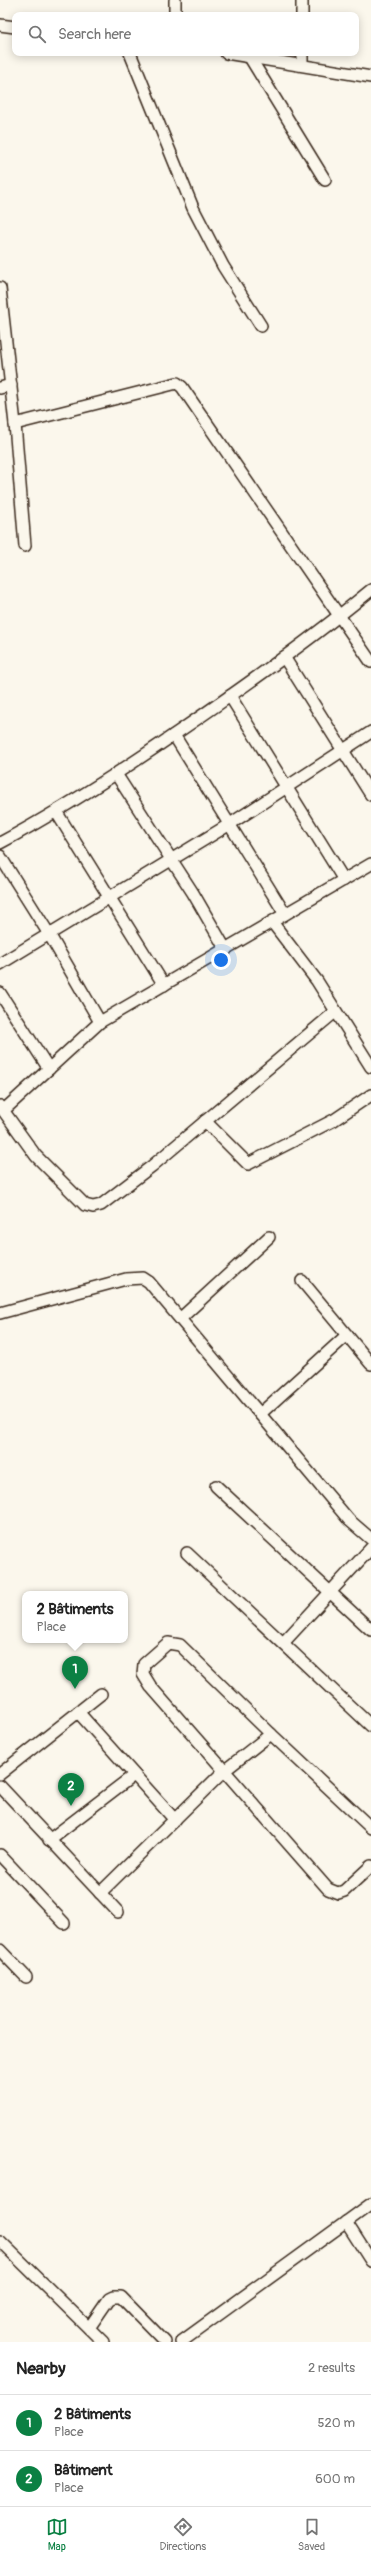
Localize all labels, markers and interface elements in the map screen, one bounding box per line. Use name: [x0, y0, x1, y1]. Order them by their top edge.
search box: [12, 12, 359, 56]
icon: search: [26, 23, 48, 45]
text: Search here: [58, 25, 131, 44]
your location: [211, 950, 231, 970]
popup: [22, 1591, 128, 1643]
text: 2 Bâtiments: [37, 1600, 113, 1619]
text: Place: [37, 1619, 66, 1635]
pin: 1: [62, 1656, 88, 1689]
pin: 2: [58, 1773, 84, 1806]
text: Nearby: [16, 2358, 65, 2379]
text: 2 results: [308, 2360, 355, 2376]
text: 2 Bâtiments: [54, 2405, 131, 2424]
text: 1: [26, 2415, 32, 2431]
text: 520 m: [317, 2415, 355, 2431]
text: Place: [54, 2424, 83, 2440]
text: Bâtiment: [54, 2461, 113, 2480]
text: 2: [25, 2471, 33, 2487]
text: 600 m: [315, 2471, 355, 2487]
text: Place: [54, 2480, 83, 2496]
tab: Map: [46, 2516, 68, 2553]
tab: Directions: [160, 2516, 206, 2553]
tab: Saved: [298, 2516, 325, 2553]

